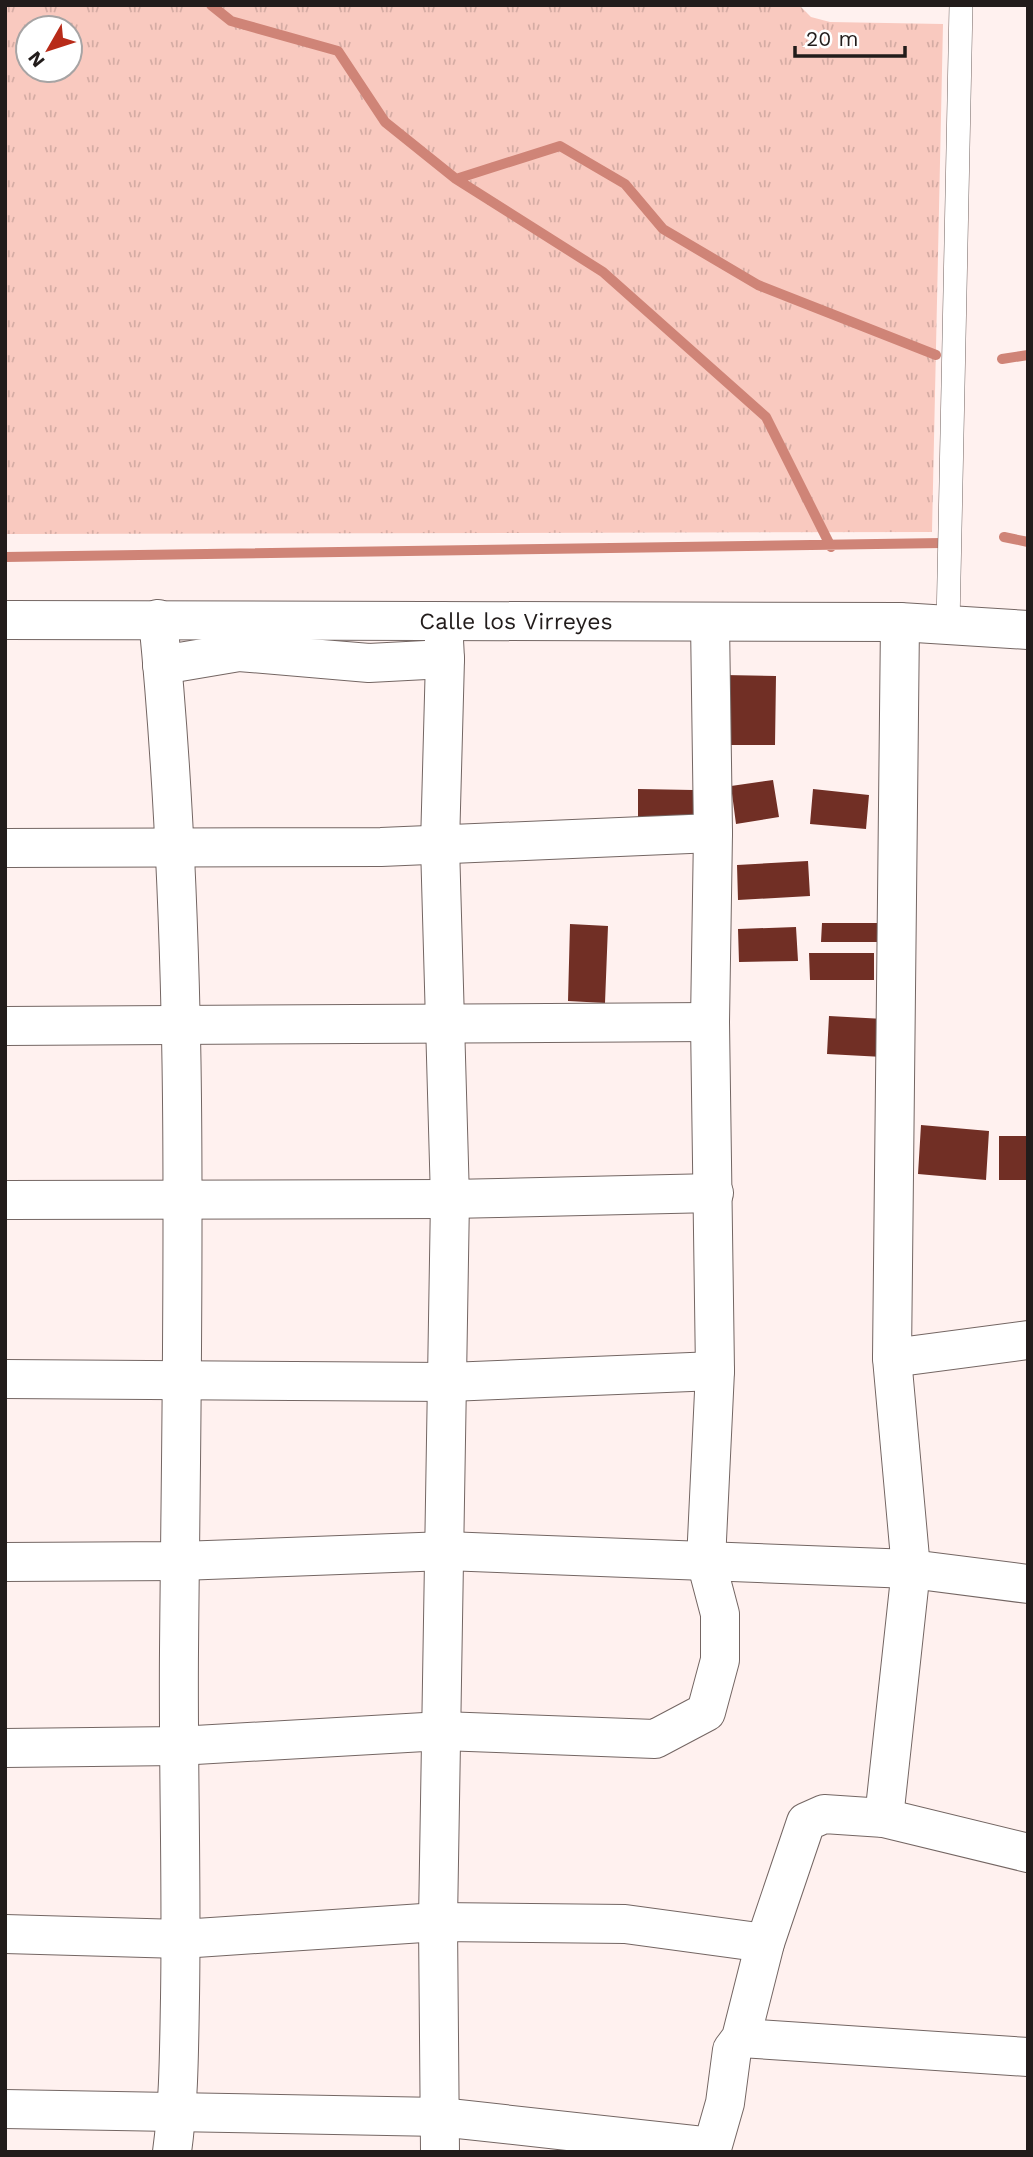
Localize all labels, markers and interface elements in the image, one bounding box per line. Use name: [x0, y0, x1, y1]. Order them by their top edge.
north arrow: [14, 14, 84, 84]
scale bar: [795, 14, 905, 58]
text: 20 m: [806, 26, 858, 51]
text: N: [23, 47, 50, 72]
street label: Calle los Virreyes: [419, 608, 613, 635]

